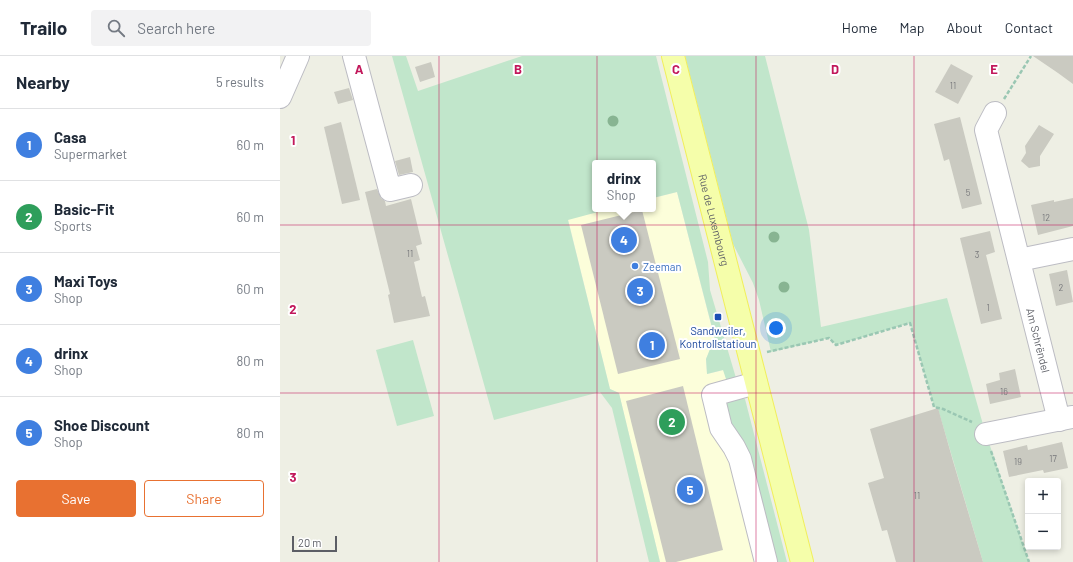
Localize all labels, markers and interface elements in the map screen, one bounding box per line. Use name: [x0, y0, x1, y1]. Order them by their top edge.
search box: [91, 10, 371, 46]
text: Trailo: [20, 16, 67, 39]
icon: search: [105, 17, 127, 39]
text: Search here: [137, 19, 215, 37]
text: Home: [842, 19, 878, 36]
text: Map: [900, 19, 924, 36]
text: About: [946, 19, 983, 36]
text: Contact: [1005, 19, 1053, 36]
text: A: [355, 61, 364, 77]
text: B: [514, 61, 522, 77]
text: C: [672, 61, 680, 77]
text: D: [831, 61, 839, 77]
text: E: [990, 61, 998, 77]
text: Nearby: [16, 72, 70, 92]
text: 5 results: [216, 74, 264, 90]
house number: 11: [950, 80, 956, 91]
text: Casa: [54, 128, 86, 146]
text: 1: [291, 132, 295, 148]
text: 1: [27, 137, 31, 153]
text: 60 m: [237, 137, 264, 153]
text: Supermarket: [54, 146, 127, 162]
popup: [592, 160, 656, 212]
text: drinx: [607, 169, 641, 187]
street label: Rue de Luxembourg: [697, 172, 733, 267]
text: Shop: [607, 187, 636, 203]
house number: 5: [966, 187, 971, 198]
text: Basic-Fit: [54, 200, 115, 218]
text: 2: [25, 209, 33, 225]
text: 60 m: [237, 209, 264, 225]
house number: 12: [1042, 212, 1050, 223]
text: Sports: [54, 218, 92, 234]
pin: 4: [611, 225, 637, 255]
house number: 11: [407, 248, 413, 259]
house number: 3: [975, 249, 980, 260]
place label: Zeeman: [643, 260, 681, 273]
marker: Zeeman: [630, 261, 640, 271]
text: Maxi Toys: [54, 272, 118, 290]
pin: 3: [627, 276, 653, 306]
text: 3: [25, 281, 33, 297]
text: 60 m: [237, 281, 264, 297]
house number: 2: [1059, 282, 1064, 293]
text: Shop: [54, 290, 83, 306]
text: 2: [289, 301, 297, 317]
house number: 1: [986, 302, 990, 313]
street label: Am Schrëndel: [1025, 307, 1053, 374]
marker: Sandweiler, Kontrollstatioun: [713, 312, 723, 322]
your location: [766, 318, 786, 338]
place label: Sandweiler, Kontrollstatioun: [680, 324, 757, 350]
pin: 1: [639, 330, 665, 360]
text: drinx: [54, 344, 88, 362]
text: 4: [25, 353, 33, 369]
text: 80 m: [237, 353, 264, 369]
text: Shop: [54, 362, 83, 378]
house number: 16: [1000, 386, 1008, 397]
pin: 2: [659, 407, 685, 437]
text: Shoe Discount: [54, 416, 150, 434]
text: 5: [25, 425, 33, 441]
text: 80 m: [237, 425, 264, 441]
text: Shop: [54, 434, 83, 450]
house number: 17: [1049, 453, 1057, 464]
house number: 19: [1014, 456, 1022, 467]
text: 3: [289, 469, 297, 485]
pin: 5: [677, 475, 703, 505]
map controls: [1025, 478, 1061, 550]
button: +: [1025, 478, 1061, 514]
button: Save: [16, 480, 136, 517]
button: Share: [144, 480, 264, 517]
house number: 11: [914, 490, 920, 501]
button: −: [1025, 514, 1061, 550]
scale bar: [292, 534, 337, 553]
text: 20 m: [298, 536, 321, 549]

